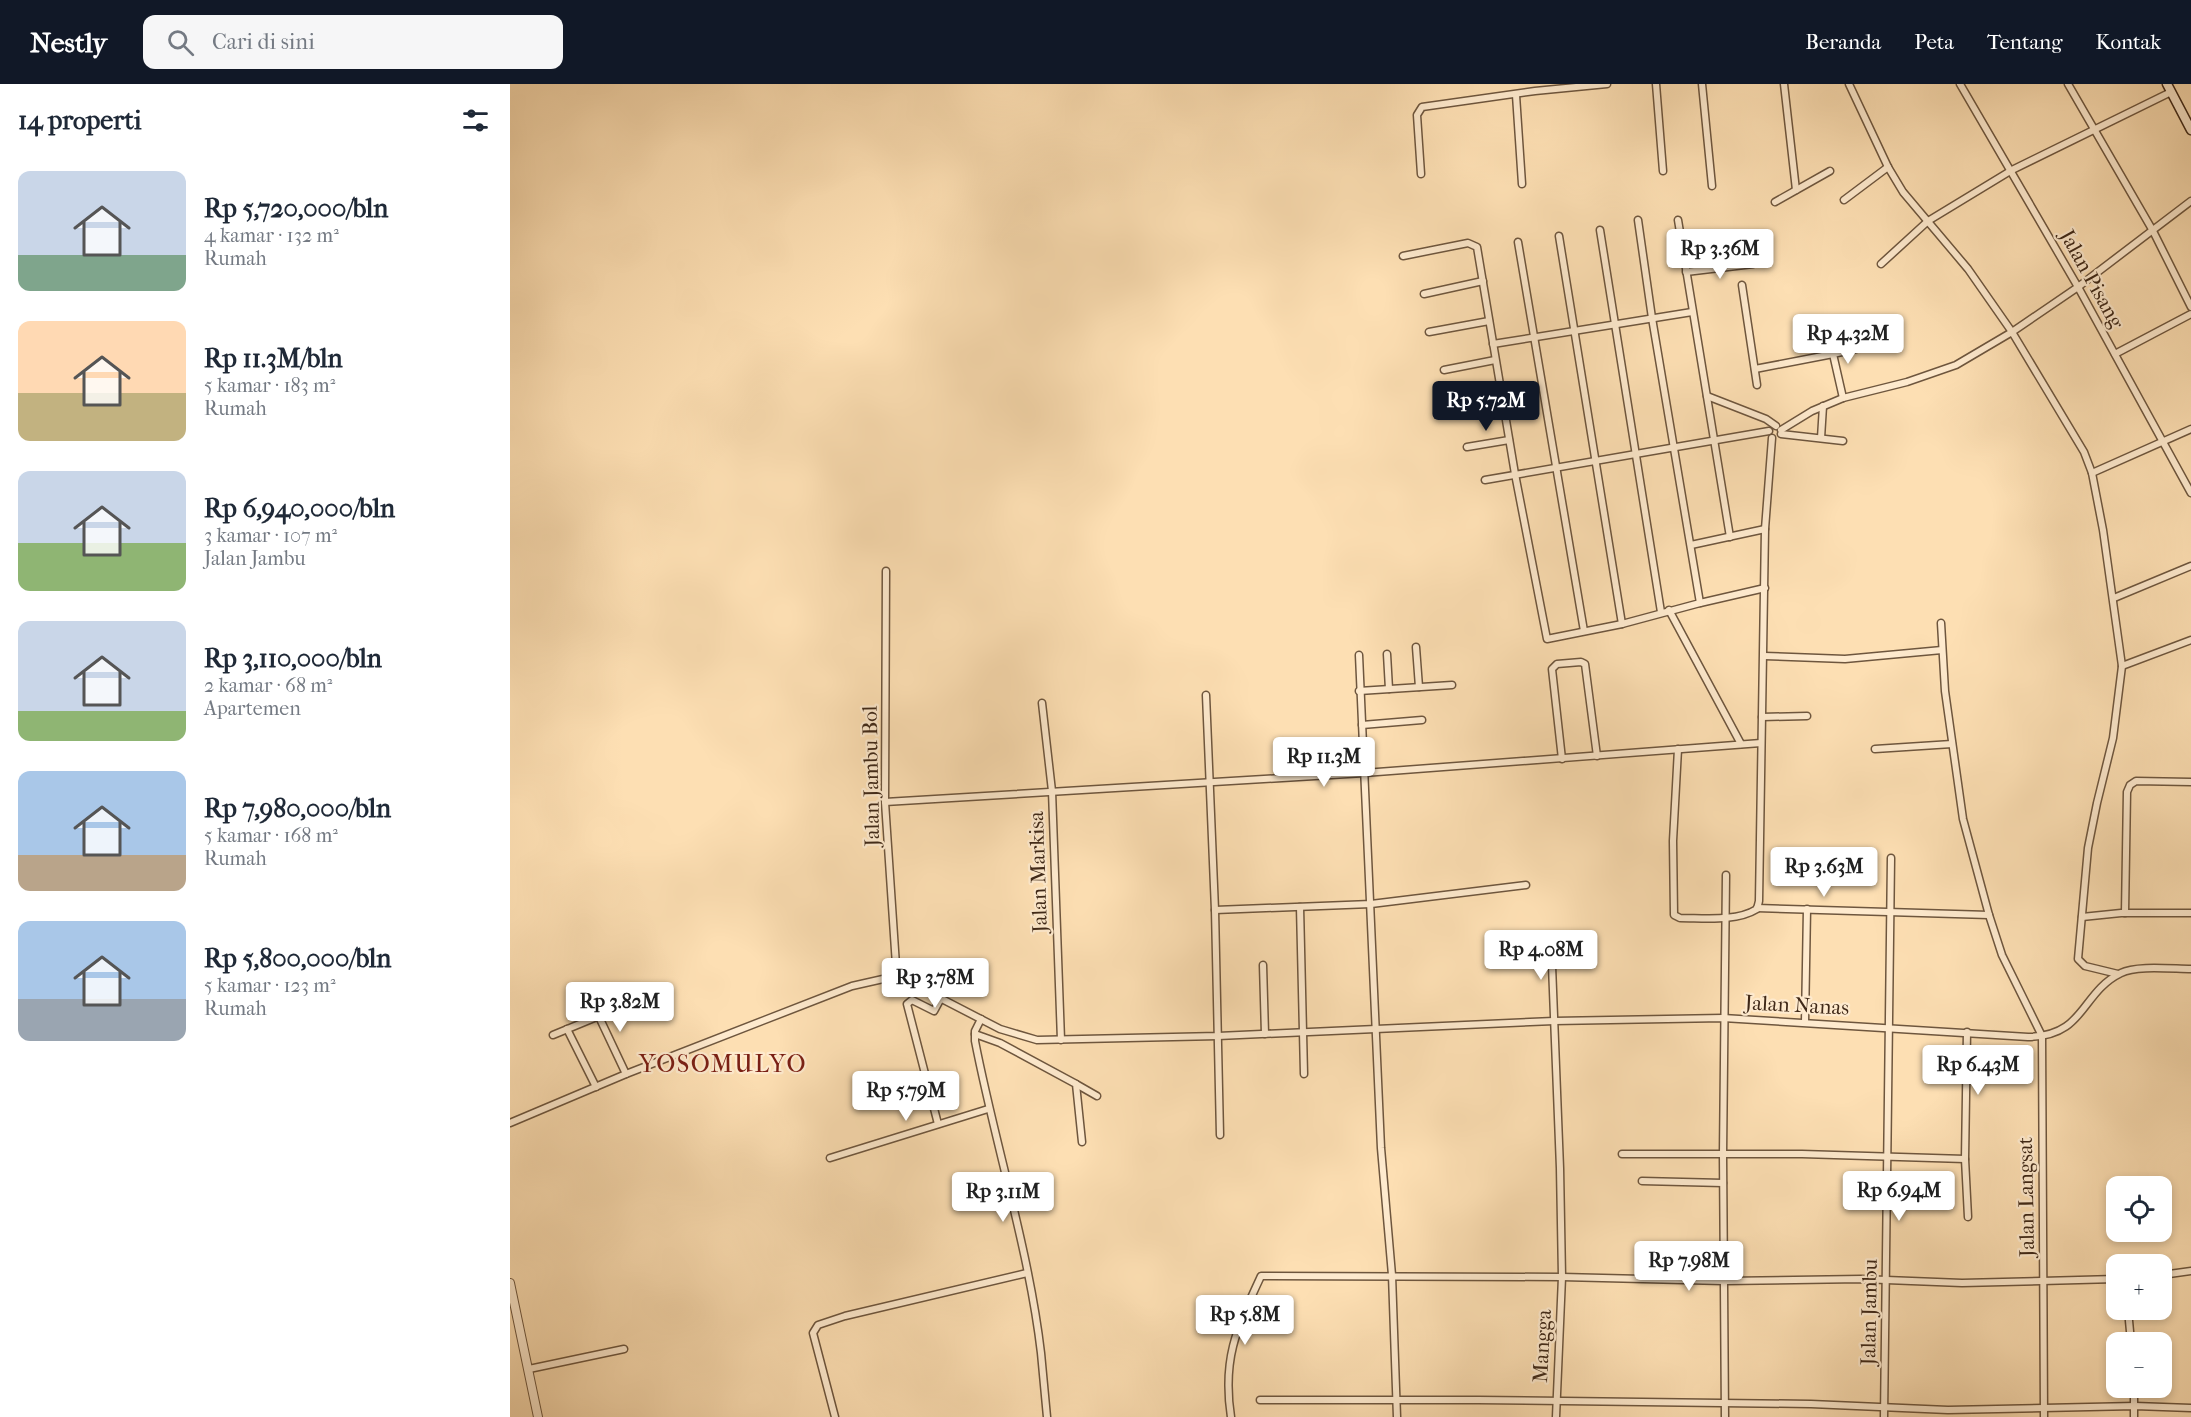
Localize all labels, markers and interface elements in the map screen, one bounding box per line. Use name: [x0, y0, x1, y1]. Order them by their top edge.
search box: [143, 15, 563, 69]
text: Nestly: [30, 26, 107, 59]
icon: search: [164, 26, 197, 59]
text: Cari di sini: [212, 29, 315, 55]
text: Beranda: [1805, 30, 1881, 54]
text: Peta: [1914, 30, 1954, 54]
text: Tentang: [1987, 30, 2063, 54]
text: Kontak: [2096, 30, 2161, 54]
icon: filters: [459, 104, 492, 137]
text: 14 properti: [18, 105, 141, 136]
text: Rp 5,720,000/bln: [204, 193, 388, 224]
icon: home: [66, 195, 138, 267]
text: 4 kamar · 132 m²: [204, 224, 339, 247]
street label: Jalan Pisang: [2054, 224, 2129, 333]
pin: Rp 3.36M: [1658, 229, 1782, 280]
text: Rp 3.36M: [1680, 237, 1760, 260]
text: Rumah: [204, 247, 267, 270]
pin: Rp 4.32M: [1786, 314, 1910, 365]
text: Rp 4.32M: [1807, 322, 1889, 345]
text: Rp 11.3M/bln: [204, 343, 343, 374]
icon: home: [66, 345, 138, 417]
text: 5 kamar · 183 m²: [204, 374, 335, 397]
pin: Rp 5.72M: [1424, 381, 1548, 432]
text: Rp 5.72M: [1446, 389, 1526, 412]
text: Rumah: [204, 397, 267, 420]
text: Rp 6,940,000/bln: [204, 493, 395, 524]
icon: home: [66, 495, 138, 567]
text: 3 kamar · 107 m²: [204, 524, 337, 547]
text: Jalan Jambu: [204, 547, 306, 570]
text: Rp 3,110,000/bln: [204, 643, 382, 674]
icon: home: [66, 645, 138, 717]
text: 2 kamar · 68 m²: [204, 674, 333, 697]
text: Apartemen: [204, 697, 301, 720]
street label: Jalan Jambu Bol: [858, 705, 884, 849]
pin: Rp 11.3M: [1262, 737, 1386, 788]
text: Rp 11.3M: [1287, 745, 1361, 768]
text: Rp 7,980,000/bln: [204, 793, 391, 824]
icon: home: [66, 795, 138, 867]
street label: Jalan Markisa: [1024, 811, 1052, 935]
text: 5 kamar · 168 m²: [204, 824, 338, 847]
text: Rumah: [204, 847, 267, 870]
pin: Rp 3.63M: [1762, 847, 1886, 898]
text: Rp 3.63M: [1784, 855, 1864, 878]
pin: Rp 4.08M: [1479, 930, 1603, 981]
text: Rp 4.08M: [1498, 938, 1584, 961]
text: Rp 5,800,000/bln: [204, 943, 391, 974]
icon: home: [66, 945, 138, 1017]
pin: Rp 3.78M: [873, 958, 997, 1009]
text: Rp 3.78M: [896, 966, 974, 989]
text: 5 kamar · 123 m²: [204, 974, 336, 997]
pin: Rp 3.82M: [558, 982, 682, 1033]
text: Rp 3.82M: [580, 990, 660, 1013]
street label: Jalan Nanas: [1742, 990, 1850, 1020]
text: Rumah: [204, 997, 267, 1020]
pin: Rp 6.43M: [1916, 1045, 2040, 1096]
district label: YOSOMULYO: [638, 1050, 807, 1078]
text: Rp 6.43M: [1936, 1053, 2020, 1076]
pin: Rp 5.79M: [844, 1071, 968, 1122]
text: Rp 5.79M: [866, 1079, 946, 1102]
street label: Jalan Langsat: [2013, 1136, 2039, 1259]
pin: Rp 6.94M: [1837, 1171, 1961, 1222]
pin: Rp 3.11M: [941, 1172, 1065, 1223]
map controls: [2106, 1176, 2172, 1398]
button: locate: [2106, 1176, 2172, 1242]
text: Rp 6.94M: [1857, 1179, 1941, 1202]
text: Rp 3.11M: [966, 1180, 1040, 1203]
pin: Rp 7.98M: [1627, 1241, 1751, 1292]
text: Rp 7.98M: [1648, 1249, 1730, 1272]
button: +: [2106, 1254, 2172, 1320]
street label: Jalan Jambu: [1856, 1258, 1882, 1368]
pin: Rp 5.8M: [1190, 1295, 1300, 1346]
text: Rp 5.8M: [1210, 1303, 1280, 1326]
street label: Mangga: [1528, 1309, 1556, 1383]
button: −: [2106, 1332, 2172, 1398]

